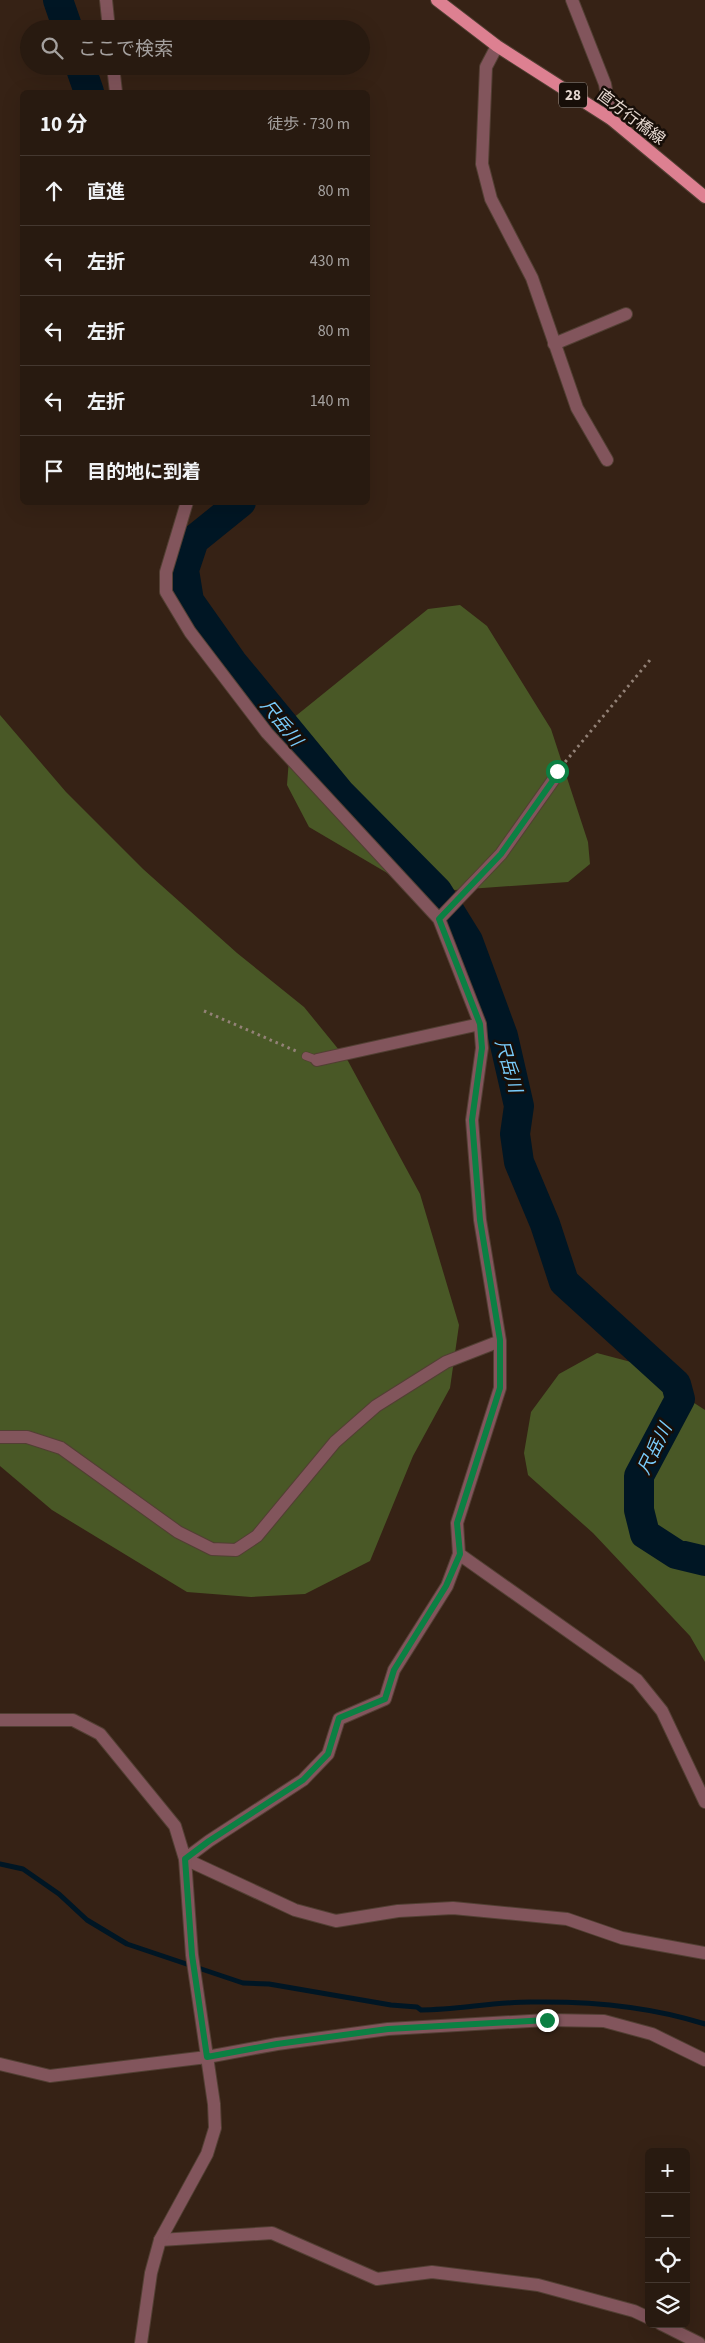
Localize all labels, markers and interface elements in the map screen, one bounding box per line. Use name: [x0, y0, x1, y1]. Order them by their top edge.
search box: [20, 20, 370, 75]
icon: search: [38, 34, 66, 62]
text: ここで検索: [78, 36, 173, 63]
road number: 28: [559, 82, 587, 108]
street label: 直方行橋線: [592, 84, 670, 150]
text: 10 分: [40, 109, 87, 139]
text: 徒歩 · 730 m: [267, 113, 350, 135]
icon: ahead: [40, 177, 68, 205]
text: 直進: [87, 179, 125, 206]
text: 80 m: [318, 180, 350, 202]
icon: left: [40, 247, 68, 275]
text: 左折: [87, 249, 125, 276]
text: 430 m: [310, 250, 350, 272]
icon: left: [40, 317, 68, 345]
text: 左折: [87, 319, 125, 346]
text: 80 m: [318, 320, 350, 342]
icon: left: [40, 387, 68, 415]
text: 左折: [87, 389, 125, 416]
text: 140 m: [310, 390, 350, 412]
icon: arrive: [40, 457, 68, 485]
text: 目的地に到着: [87, 459, 201, 486]
water label: 尺岳川: [254, 694, 309, 753]
route start: [546, 760, 569, 783]
water label: 尺岳川: [489, 1037, 528, 1097]
water label: 尺岳川: [632, 1417, 679, 1479]
route end: [536, 2009, 559, 2032]
map controls: [645, 2148, 690, 2328]
button: +: [645, 2148, 690, 2193]
button: −: [645, 2193, 690, 2238]
button: locate: [645, 2238, 690, 2283]
button: layers: [645, 2283, 690, 2328]

